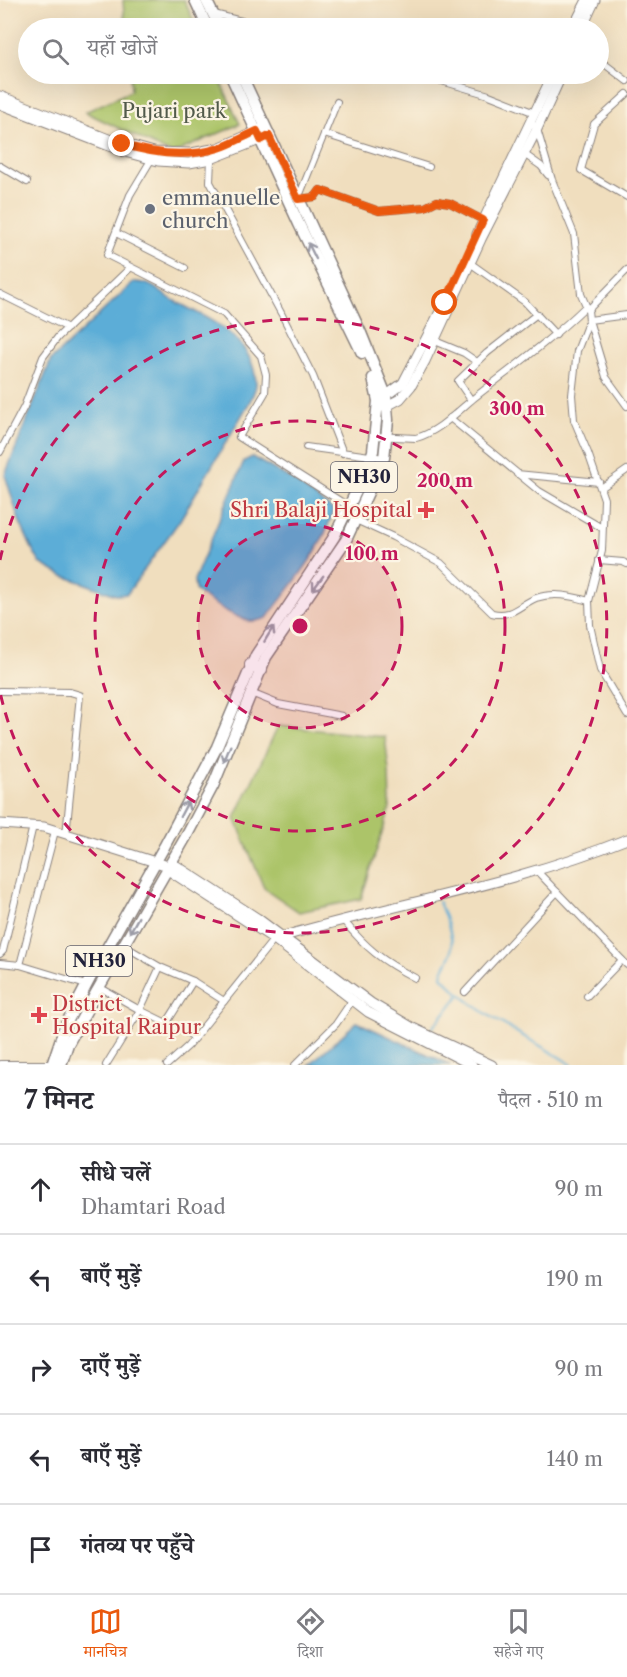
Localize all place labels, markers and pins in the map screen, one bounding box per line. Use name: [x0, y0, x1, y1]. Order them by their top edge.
place label: emmanuelle church: [162, 186, 280, 233]
marker: emmanuelle church: [143, 202, 157, 216]
place label: Shri Balaji Hospital: [230, 498, 412, 522]
marker: Shri Balaji Hospital: [417, 501, 435, 519]
centre of rings: [290, 616, 310, 636]
place label: District Hospital Raipur: [52, 992, 202, 1039]
marker: District Hospital Raipur: [30, 1006, 48, 1024]

